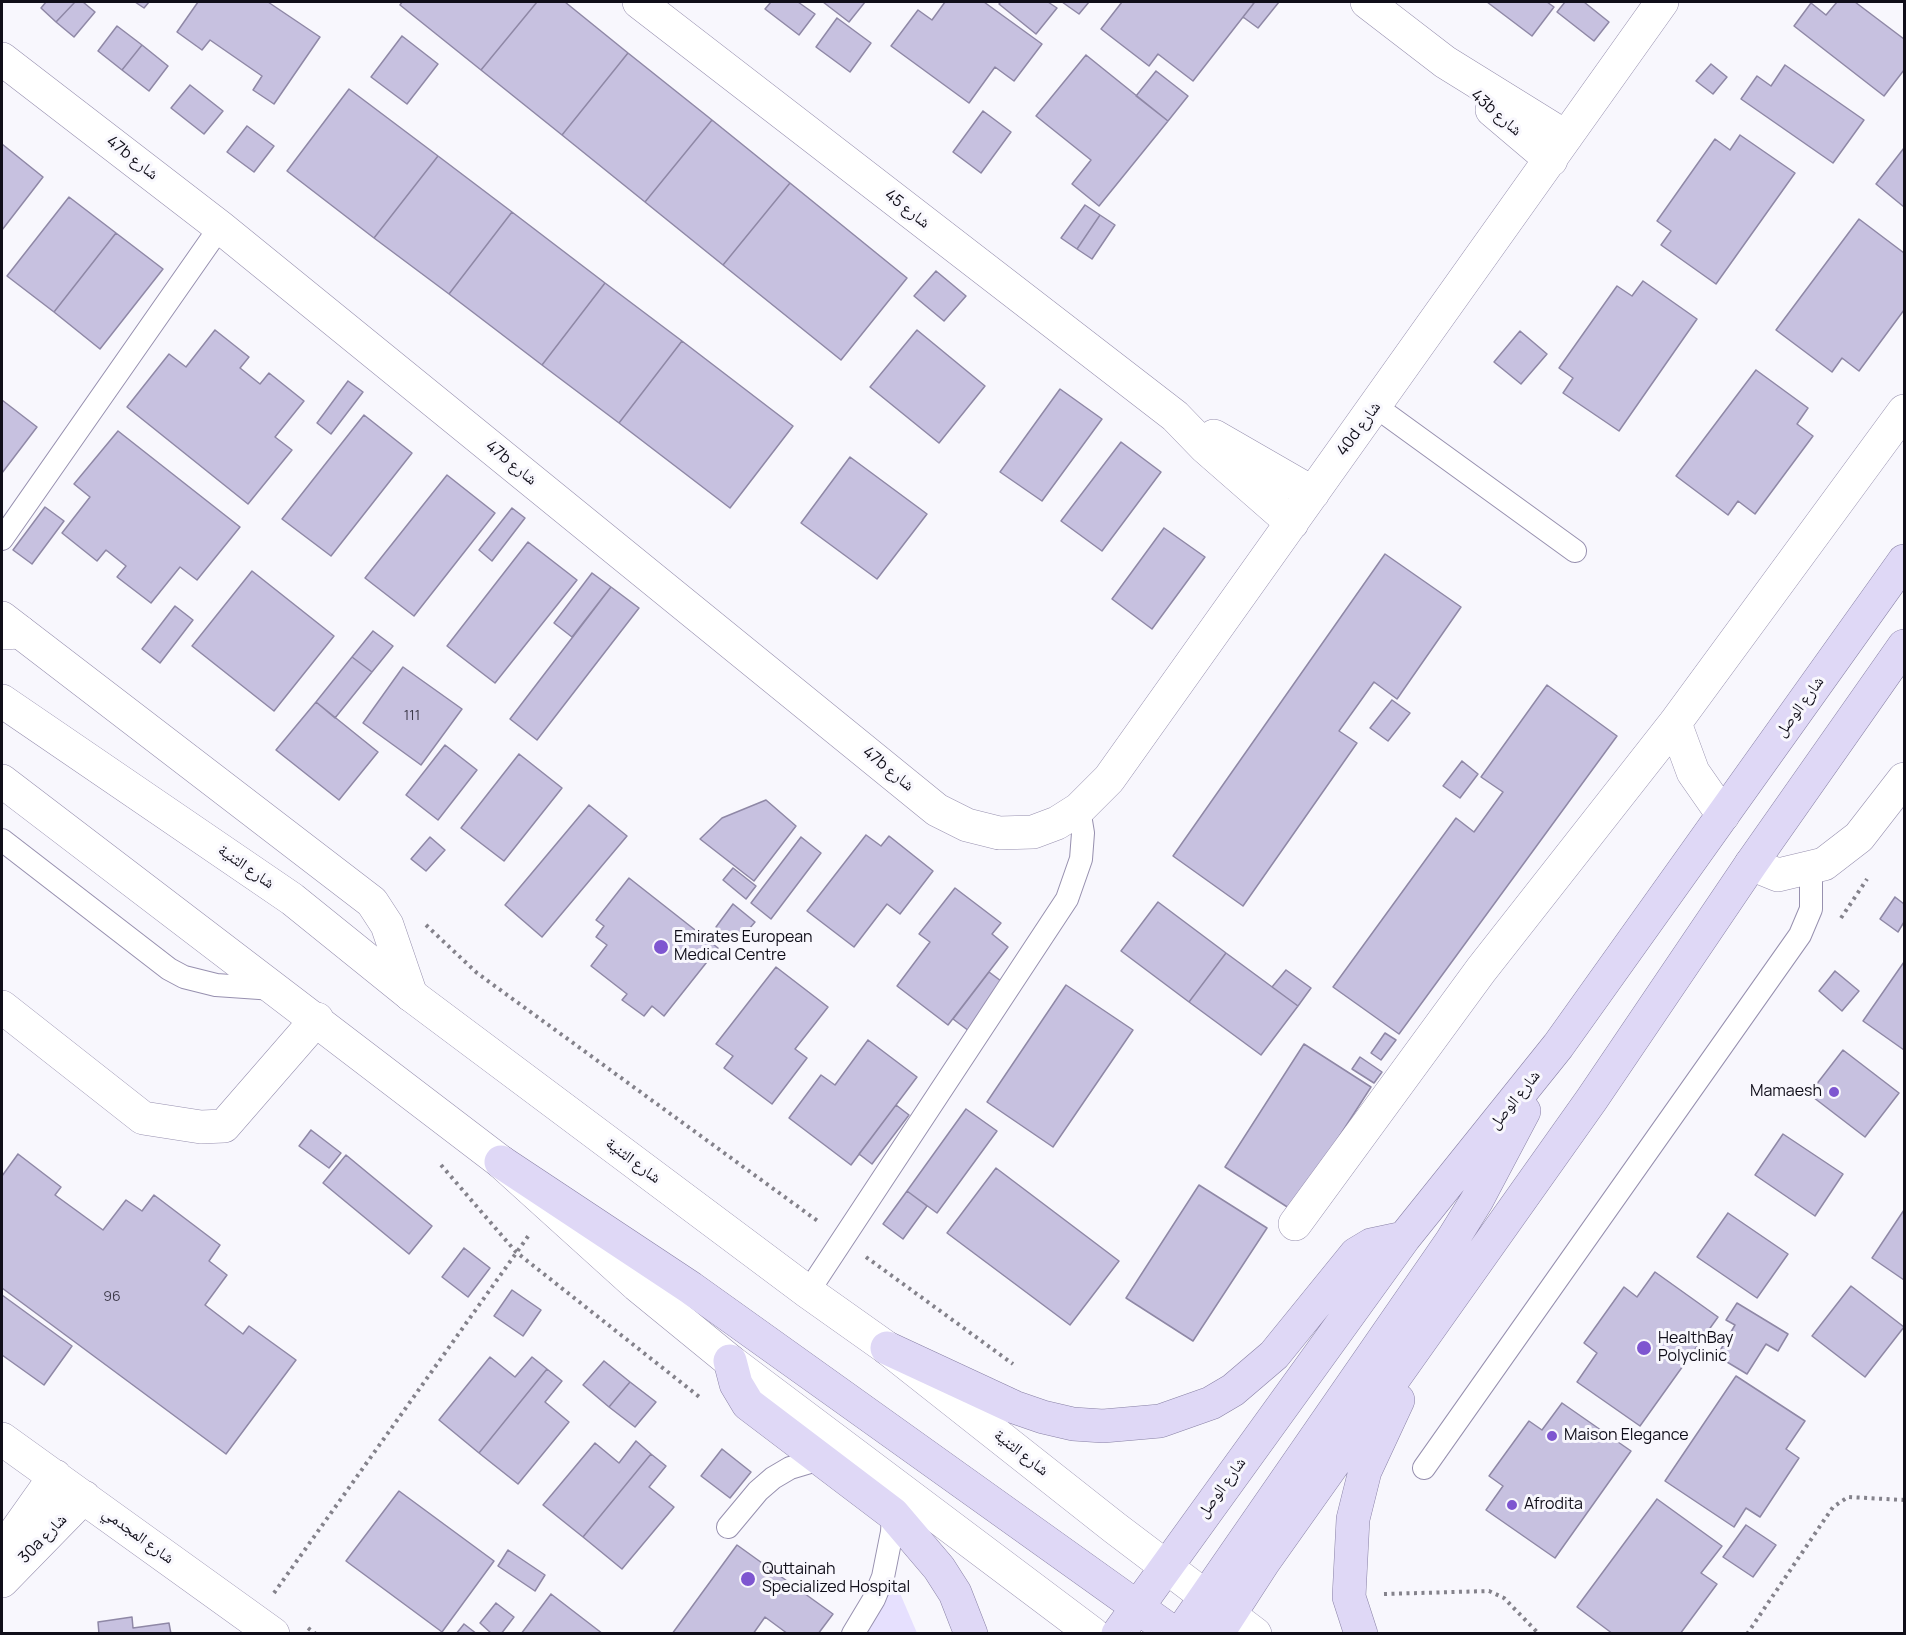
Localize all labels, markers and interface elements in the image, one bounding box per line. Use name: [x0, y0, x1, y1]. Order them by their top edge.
street label: 43b شارع: [1467, 86, 1525, 140]
street label: 47b شارع: [102, 132, 162, 184]
street label: شارع 45: [880, 185, 934, 233]
street label: 40d شارع: [1333, 398, 1385, 460]
street label: 47b شارع: [481, 436, 541, 490]
street label: شارع الوصل: [1772, 673, 1828, 741]
house number: 111: [404, 708, 420, 724]
street label: 47b شارع: [858, 742, 918, 796]
street label: شارع الثنية: [214, 841, 278, 893]
place label: Emirates European Medical Centre: [674, 928, 813, 966]
marker: Emirates European Medical Centre: [652, 938, 670, 956]
street label: شارع الوصل: [1485, 1067, 1545, 1133]
place label: Mamaesh: [1750, 1082, 1822, 1102]
marker: Mamaesh: [1827, 1085, 1841, 1099]
street label: شارع الثنية: [602, 1134, 664, 1188]
house number: 96: [103, 1289, 121, 1305]
place label: HealthBay Polyclinic: [1658, 1329, 1733, 1367]
marker: HealthBay Polyclinic: [1635, 1339, 1653, 1357]
street label: شارع الثنية: [990, 1426, 1052, 1480]
place label: Maison Elegance: [1564, 1426, 1689, 1446]
marker: Maison Elegance: [1545, 1429, 1559, 1443]
street label: شارع الوصل: [1194, 1454, 1250, 1522]
place label: Afrodita: [1524, 1495, 1583, 1515]
marker: Afrodita: [1505, 1498, 1519, 1512]
street label: شارع المجدمي: [98, 1504, 178, 1568]
street label: 30a شارع: [15, 1510, 71, 1568]
place label: Quttainah Specialized Hospital: [762, 1560, 910, 1598]
marker: Quttainah Specialized Hospital: [739, 1570, 757, 1588]

